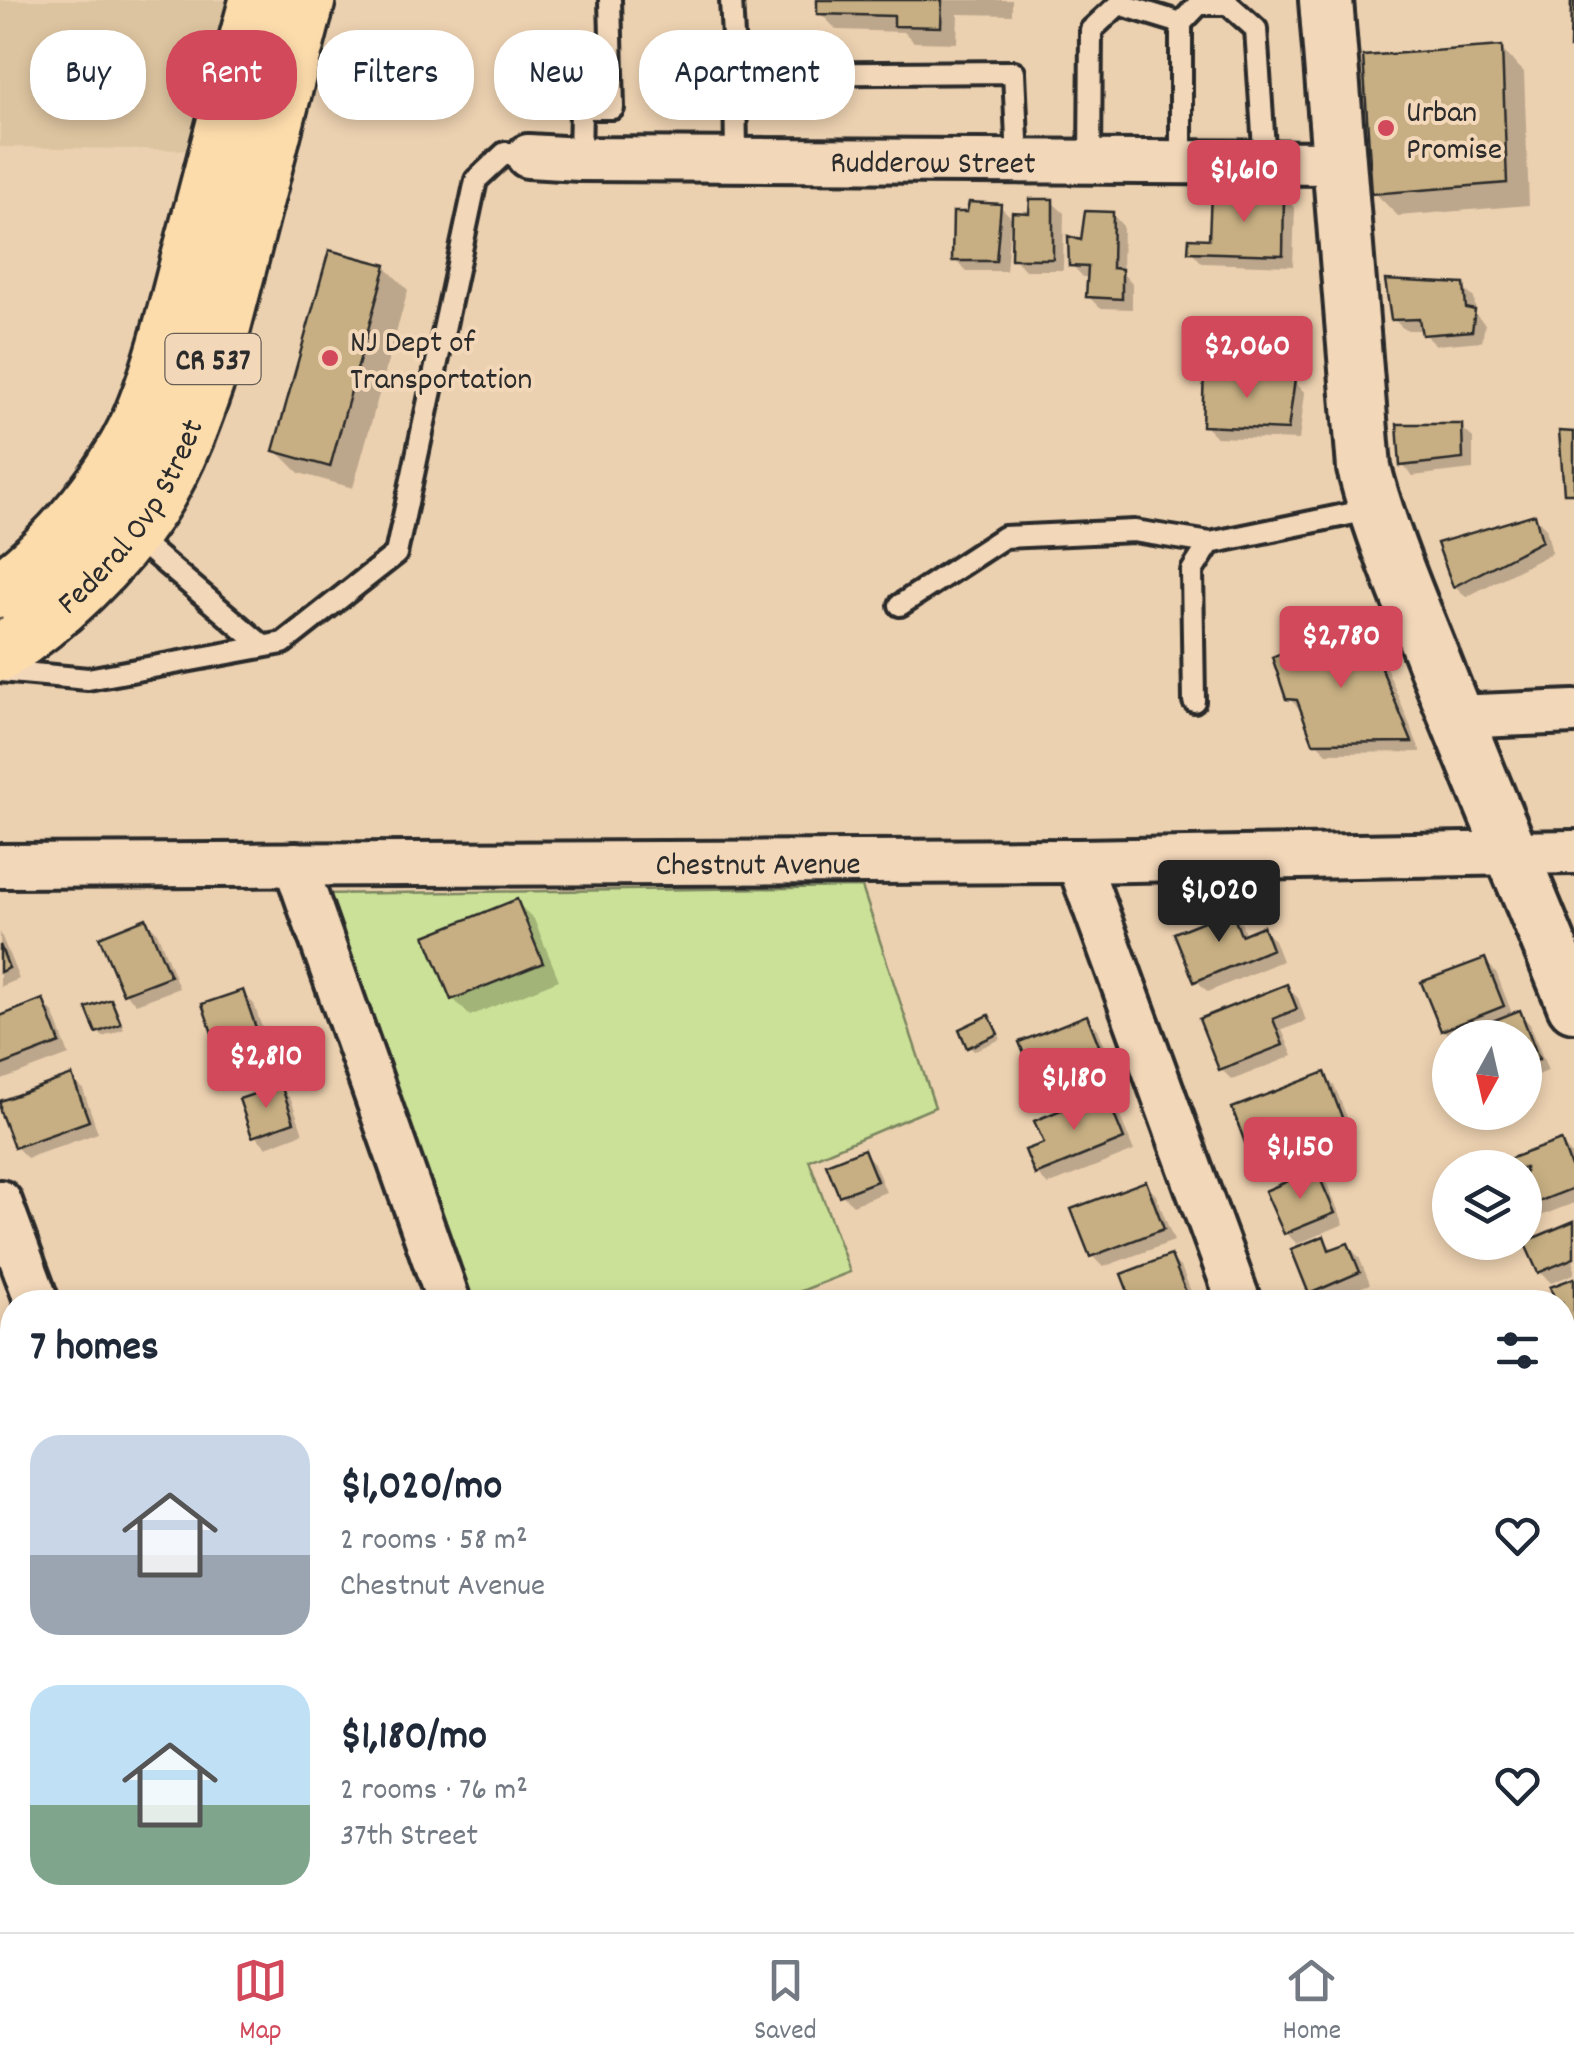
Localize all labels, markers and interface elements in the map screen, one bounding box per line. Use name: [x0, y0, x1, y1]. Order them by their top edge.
chip: Buy: [30, 30, 146, 120]
chip: Rent: [166, 30, 297, 120]
chip: Filters: [317, 30, 474, 120]
chip: New: [494, 30, 619, 120]
chip: Apartment: [639, 30, 855, 120]
place label: Urban Promise: [1406, 92, 1502, 175]
marker: Urban Promise: [1375, 117, 1397, 139]
pin: $1,610: [1163, 140, 1325, 225]
street label: Rudderow Street: [830, 142, 1036, 189]
text: $1,610: [1209, 149, 1279, 195]
pin: $2,060: [1166, 316, 1328, 401]
place label: NJ Dept of Transportation: [350, 322, 532, 405]
text: $2,060: [1204, 325, 1290, 371]
road number: CR 537: [166, 334, 260, 384]
marker: NJ Dept of Transportation: [319, 347, 341, 369]
street label: Federal Ovp Street: [49, 413, 218, 628]
pin: $2,780: [1260, 606, 1422, 691]
text: $2,780: [1302, 615, 1380, 661]
street label: Chestnut Avenue: [655, 844, 861, 891]
pin: $1,020: [1138, 860, 1300, 945]
text: $1,020: [1180, 869, 1258, 915]
north arrow: [1432, 1020, 1542, 1130]
map controls: [1432, 1020, 1542, 1260]
pin: $2,810: [185, 1026, 347, 1111]
text: $2,810: [229, 1035, 303, 1081]
pin: $1,180: [993, 1048, 1155, 1133]
text: $1,180: [1041, 1057, 1107, 1103]
pin: $1,150: [1219, 1117, 1381, 1202]
text: $1,150: [1266, 1126, 1334, 1172]
button: layers: [1432, 1150, 1542, 1260]
text: 7 homes: [30, 1320, 159, 1380]
icon: filters: [1490, 1323, 1545, 1378]
text: $1,020/mo: [340, 1459, 502, 1519]
icon: home: [110, 1475, 230, 1595]
icon: heart: [1490, 1508, 1545, 1563]
text: 2 rooms · 58 m²: [340, 1519, 528, 1565]
text: Chestnut Avenue: [340, 1565, 545, 1611]
text: $1,180/mo: [340, 1709, 487, 1769]
icon: home: [110, 1725, 230, 1845]
icon: heart: [1490, 1758, 1545, 1813]
text: 2 rooms · 76 m²: [340, 1769, 528, 1815]
text: 37th Street: [340, 1815, 478, 1861]
tab: Map: [233, 1953, 288, 2053]
tab: Saved: [754, 1953, 817, 2053]
tab: Home: [1283, 1953, 1341, 2053]

